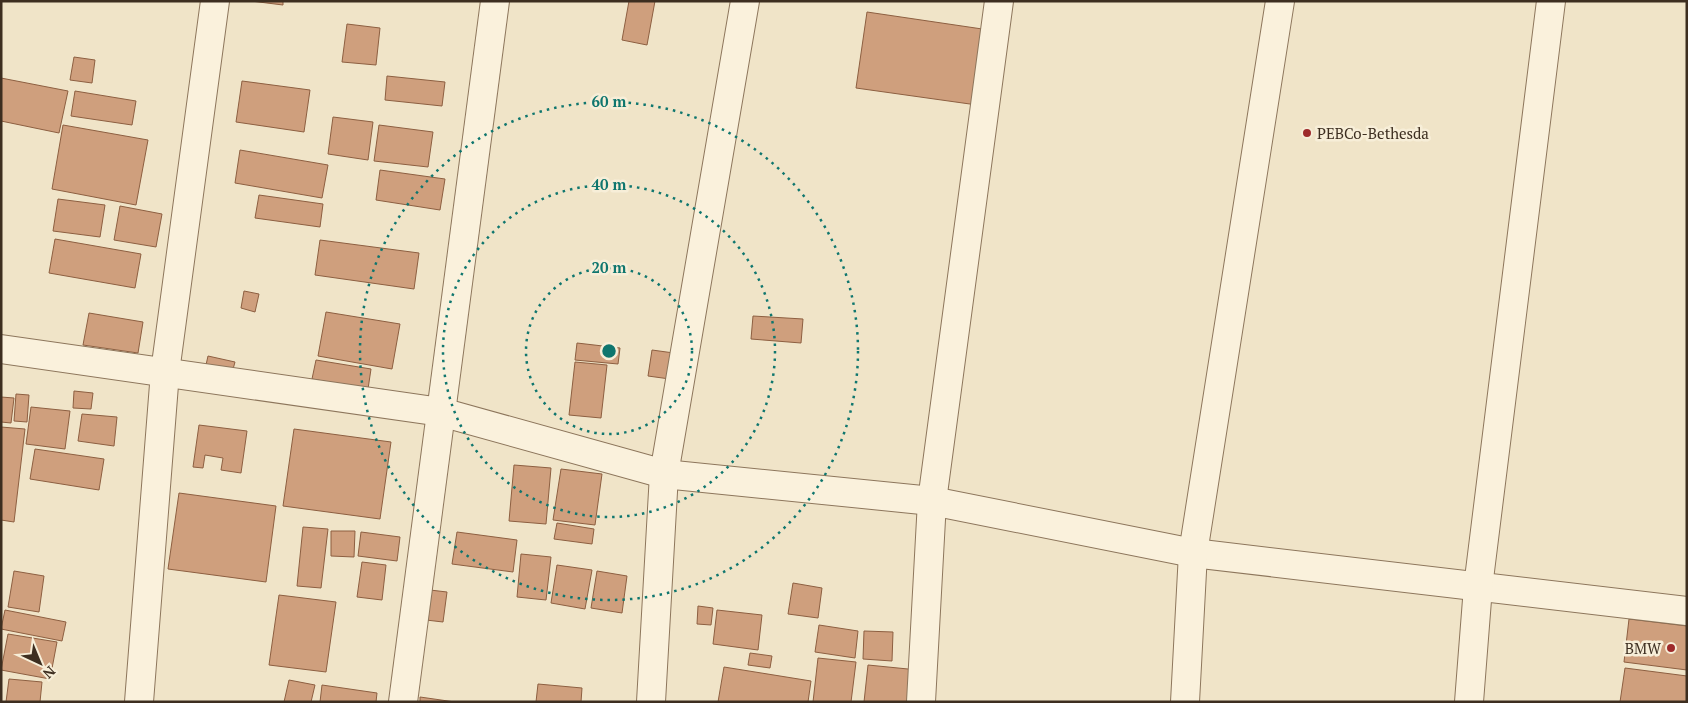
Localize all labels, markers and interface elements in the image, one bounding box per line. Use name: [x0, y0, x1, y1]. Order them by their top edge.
text: 60 m: [592, 91, 627, 111]
place label: PEBCo-Bethesda: [1317, 123, 1429, 143]
marker: PEBCo-Bethesda: [1301, 127, 1313, 139]
text: 40 m: [592, 174, 627, 194]
text: 20 m: [592, 257, 627, 277]
centre of rings: [600, 342, 618, 360]
north arrow: [15, 638, 65, 688]
place label: BMW: [1625, 638, 1662, 658]
marker: BMW: [1665, 642, 1677, 654]
text: N: [39, 662, 60, 683]

